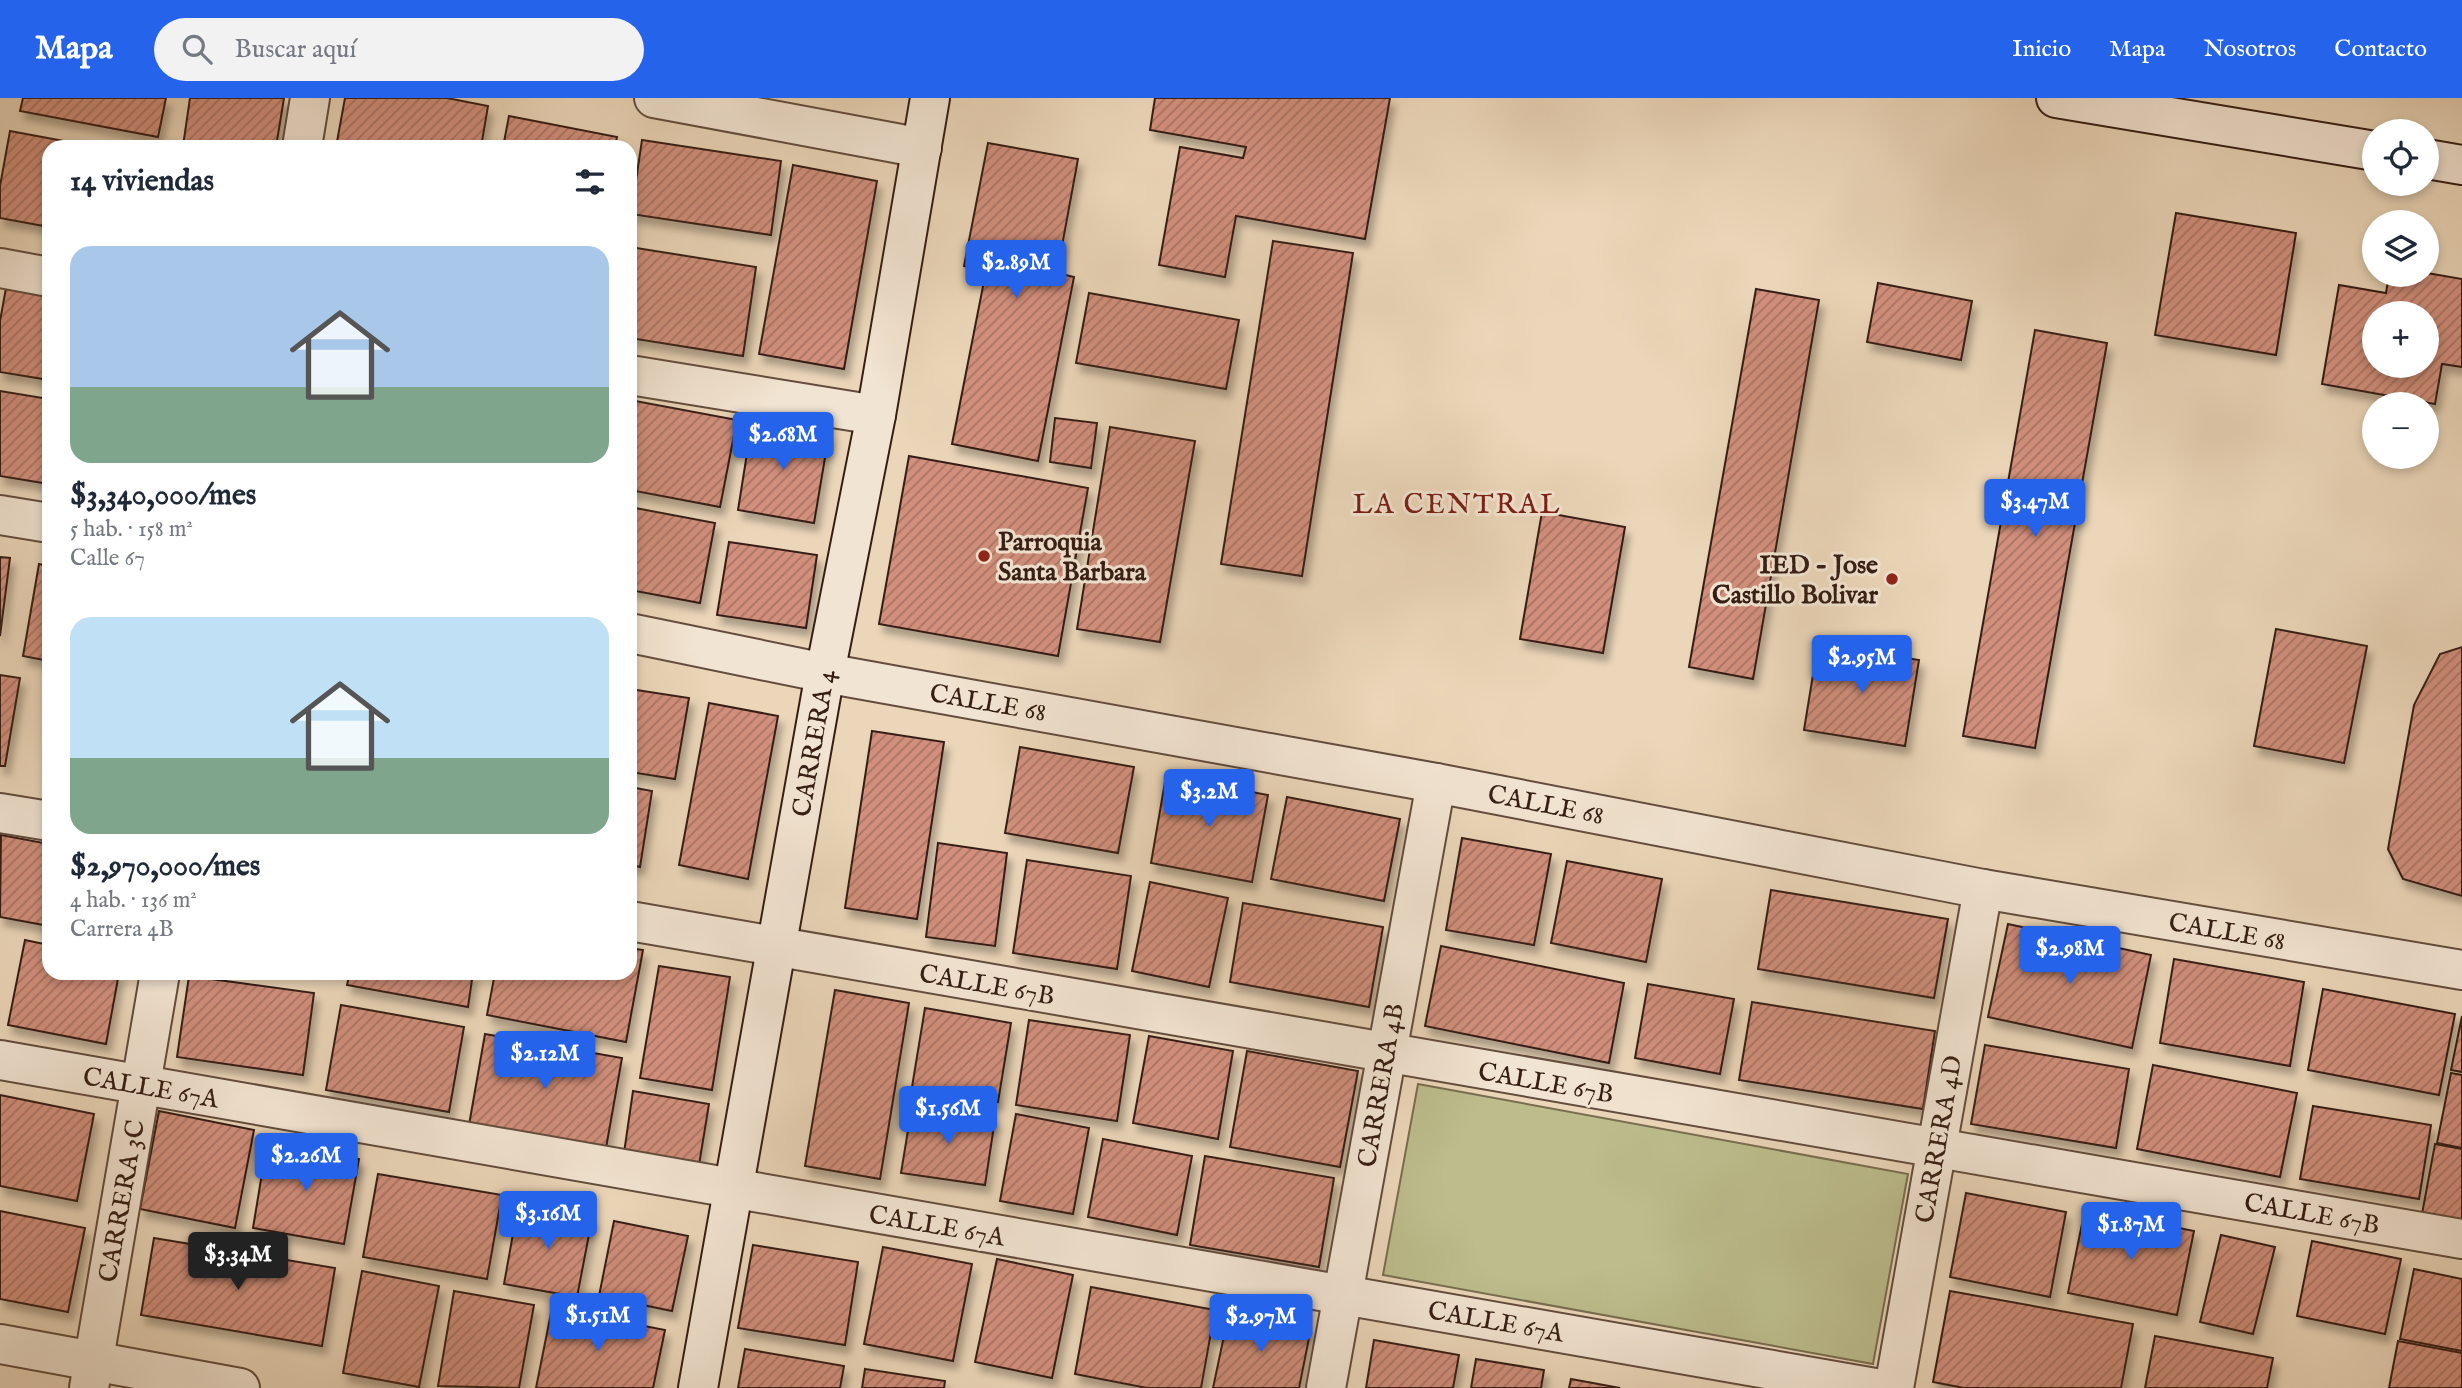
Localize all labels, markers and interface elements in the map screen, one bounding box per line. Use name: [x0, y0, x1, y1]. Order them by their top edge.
search box: [154, 18, 644, 81]
text: Mapa: [35, 28, 112, 70]
icon: search: [178, 30, 216, 68]
text: Buscar aquí: [234, 33, 356, 66]
text: Inicio: [2012, 34, 2071, 65]
text: Mapa: [2109, 34, 2165, 65]
text: Nosotros: [2203, 34, 2296, 65]
text: Contacto: [2334, 34, 2427, 65]
map controls: [2362, 119, 2439, 469]
button: locate: [2362, 119, 2439, 196]
text: 14 viviendas: [70, 163, 214, 201]
icon: filters: [571, 163, 609, 201]
button: layers: [2362, 210, 2439, 287]
pin: $2.89M: [959, 240, 1073, 300]
text: $2.89M: [981, 248, 1051, 277]
icon: home: [277, 292, 403, 418]
button: +: [2362, 301, 2439, 378]
button: −: [2362, 392, 2439, 469]
pin: $2.68M: [726, 412, 840, 472]
text: $2.68M: [749, 420, 817, 449]
text: $3,340,000/mes: [70, 477, 256, 515]
pin: $3.47M: [1978, 480, 2092, 539]
text: $3.47M: [2000, 487, 2070, 516]
district label: LA CENTRAL: [1353, 488, 1561, 523]
text: 5 hab. · 158 m²: [70, 515, 193, 544]
place label: Parroquia Santa Barbara: [998, 526, 1147, 589]
text: Calle 67: [70, 544, 145, 573]
marker: Parroquia Santa Barbara: [976, 548, 992, 564]
place label: IED - Jose Castillo Bolivar: [1712, 549, 1878, 612]
marker: IED - Jose Castillo Bolivar: [1884, 571, 1900, 587]
pin: $2.95M: [1805, 636, 1919, 695]
text: $2.95M: [1828, 643, 1896, 672]
icon: home: [277, 663, 403, 789]
street label: CARRERA 4: [785, 667, 844, 819]
street label: CALLE 68: [927, 677, 1049, 730]
pin: $3.2M: [1160, 770, 1258, 829]
text: $3.2M: [1180, 777, 1238, 806]
street label: CALLE 68: [1485, 778, 1607, 833]
text: $2,970,000/mes: [70, 848, 260, 886]
text: 4 hab. · 136 m²: [70, 886, 197, 915]
street label: CALLE 68: [2166, 906, 2288, 959]
text: Carrera 4B: [70, 915, 174, 944]
pin: $2.98M: [2013, 926, 2127, 986]
text: $2.98M: [2035, 934, 2105, 963]
street label: CALLE 67B: [916, 957, 1057, 1014]
street label: CARRERA 4B: [1351, 1001, 1412, 1170]
pin: $2.12M: [488, 1032, 602, 1091]
text: $2.12M: [510, 1039, 580, 1068]
street label: CARRERA 4D: [1908, 1053, 1970, 1226]
street label: CALLE 67B: [1475, 1055, 1616, 1112]
street label: CALLE 67A: [80, 1060, 223, 1117]
pin: $1.56M: [891, 1086, 1005, 1146]
text: $1.56M: [915, 1094, 981, 1123]
street label: CARRERA 3C: [92, 1117, 153, 1285]
pin: $2.26M: [249, 1134, 363, 1193]
text: $2.26M: [271, 1141, 341, 1170]
street label: CALLE 67B: [2241, 1186, 2382, 1243]
pin: $3.16M: [491, 1192, 605, 1251]
street label: CALLE 67A: [866, 1198, 1009, 1255]
text: $3.16M: [515, 1199, 581, 1228]
pin: $1.87M: [2074, 1202, 2188, 1262]
text: $1.87M: [2097, 1210, 2165, 1239]
pin: $3.34M: [181, 1232, 295, 1292]
text: $3.34M: [204, 1240, 272, 1269]
pin: $1.51M: [541, 1294, 655, 1353]
pin: $2.97M: [1204, 1294, 1318, 1354]
street label: CALLE 67A: [1425, 1294, 1568, 1351]
text: $1.51M: [566, 1301, 630, 1330]
text: $2.97M: [1226, 1302, 1296, 1331]

